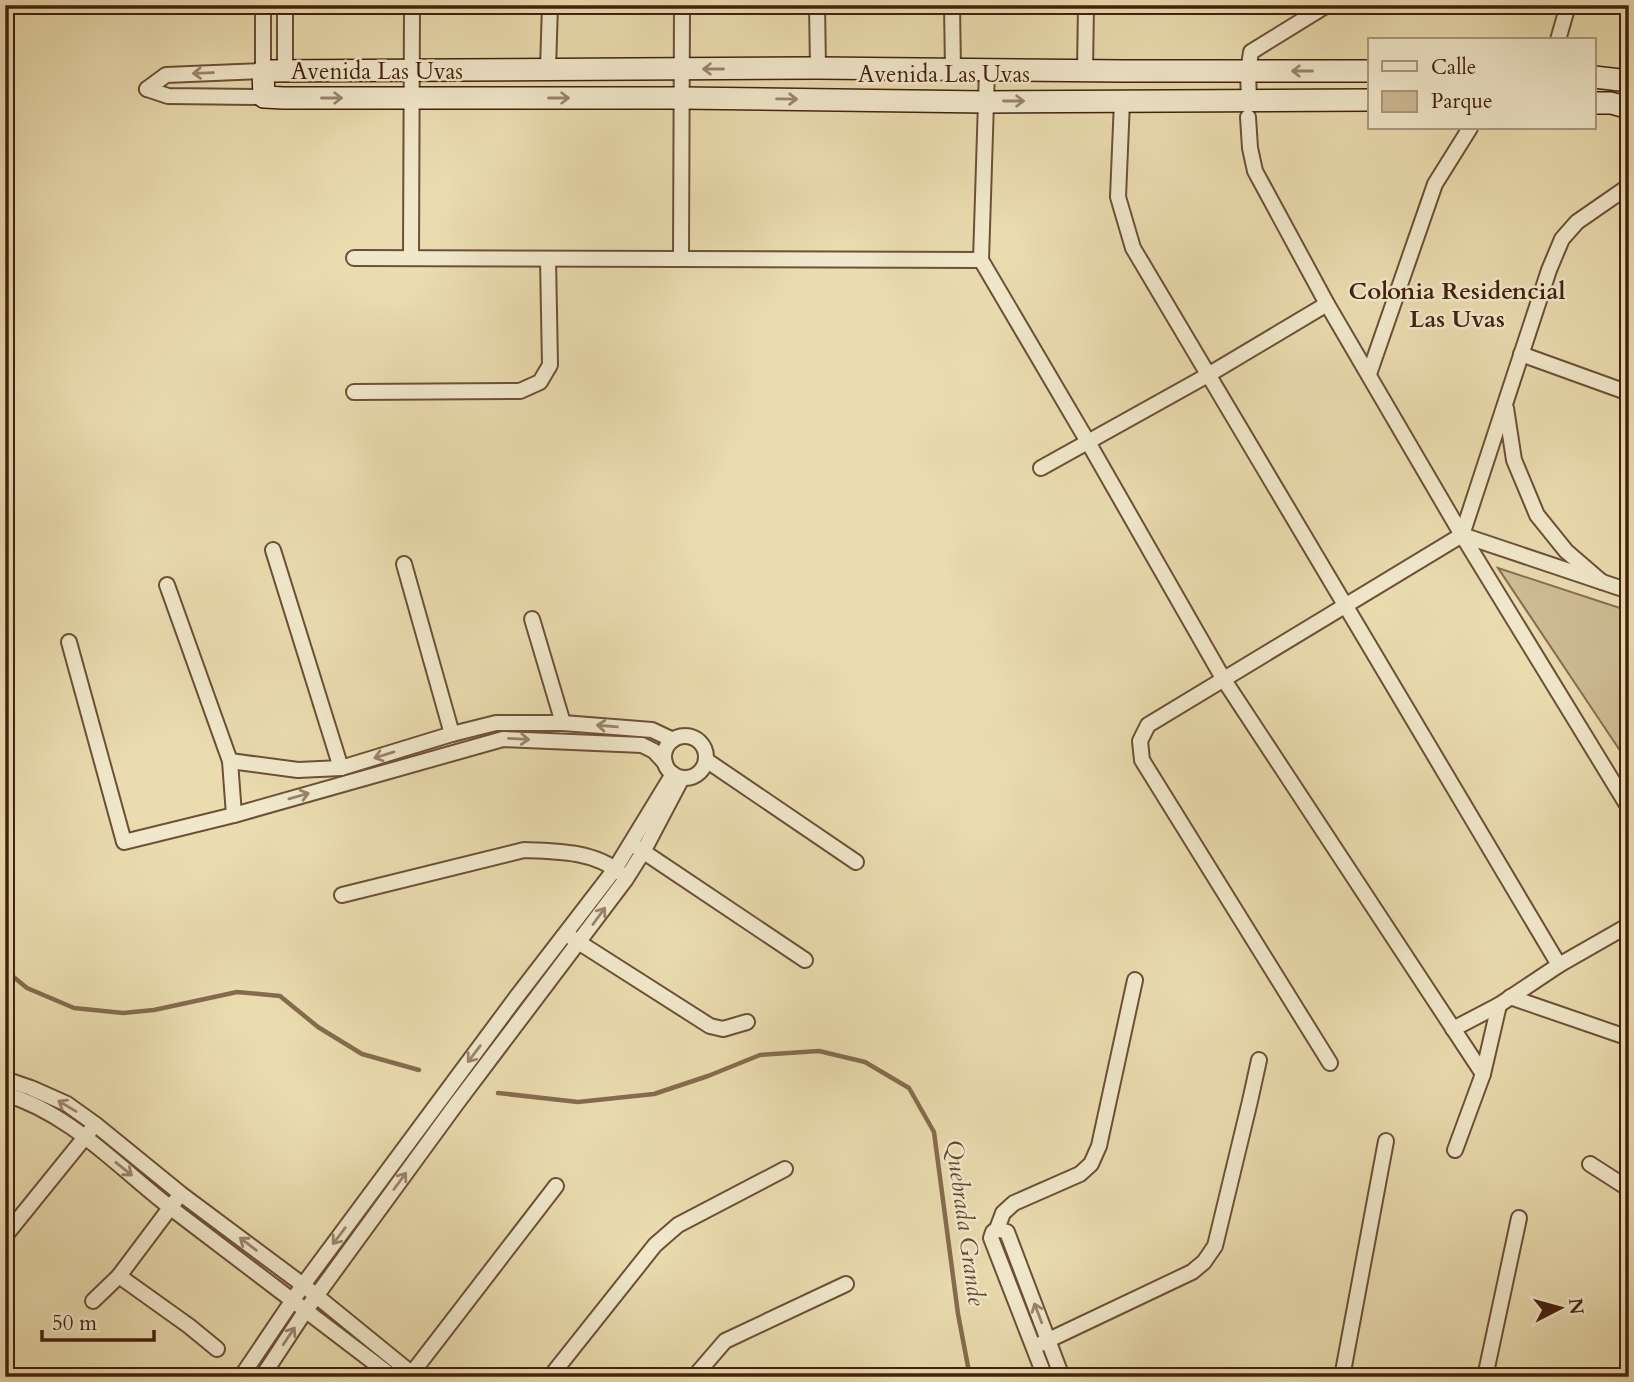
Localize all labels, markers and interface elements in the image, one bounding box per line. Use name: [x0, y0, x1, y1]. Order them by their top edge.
legend: [1368, 38, 1596, 130]
text: Calle: [1431, 53, 1476, 82]
street label: Avenida Las Uvas: [291, 56, 463, 87]
street label: Avenida Las Uvas: [858, 59, 1030, 90]
one-way arrow: [702, 62, 725, 76]
one-way arrow: [1290, 64, 1313, 78]
one-way arrow: [191, 67, 214, 80]
text: Parque: [1431, 87, 1492, 116]
one-way arrow: [320, 91, 343, 105]
one-way arrow: [548, 91, 571, 105]
one-way arrow: [775, 92, 798, 106]
one-way arrow: [1003, 94, 1026, 108]
district label: Colonia Residencial Las Uvas: [1349, 275, 1565, 336]
one-way arrow: [596, 719, 619, 732]
one-way arrow: [507, 733, 530, 746]
one-way arrow: [374, 750, 396, 762]
one-way arrow: [288, 789, 310, 802]
one-way arrow: [591, 906, 606, 925]
one-way arrow: [467, 1044, 482, 1063]
one-way arrow: [58, 1099, 78, 1113]
water label: Quebrada Grande: [937, 1138, 993, 1309]
one-way arrow: [114, 1162, 132, 1177]
one-way arrow: [392, 1172, 407, 1191]
one-way arrow: [331, 1226, 346, 1245]
one-way arrow: [239, 1237, 258, 1252]
north arrow: [1526, 1274, 1596, 1344]
text: N: [1562, 1297, 1590, 1316]
scale bar: [42, 1298, 154, 1342]
one-way arrow: [1031, 1302, 1043, 1324]
text: 50 m: [52, 1309, 97, 1338]
one-way arrow: [282, 1327, 296, 1346]

